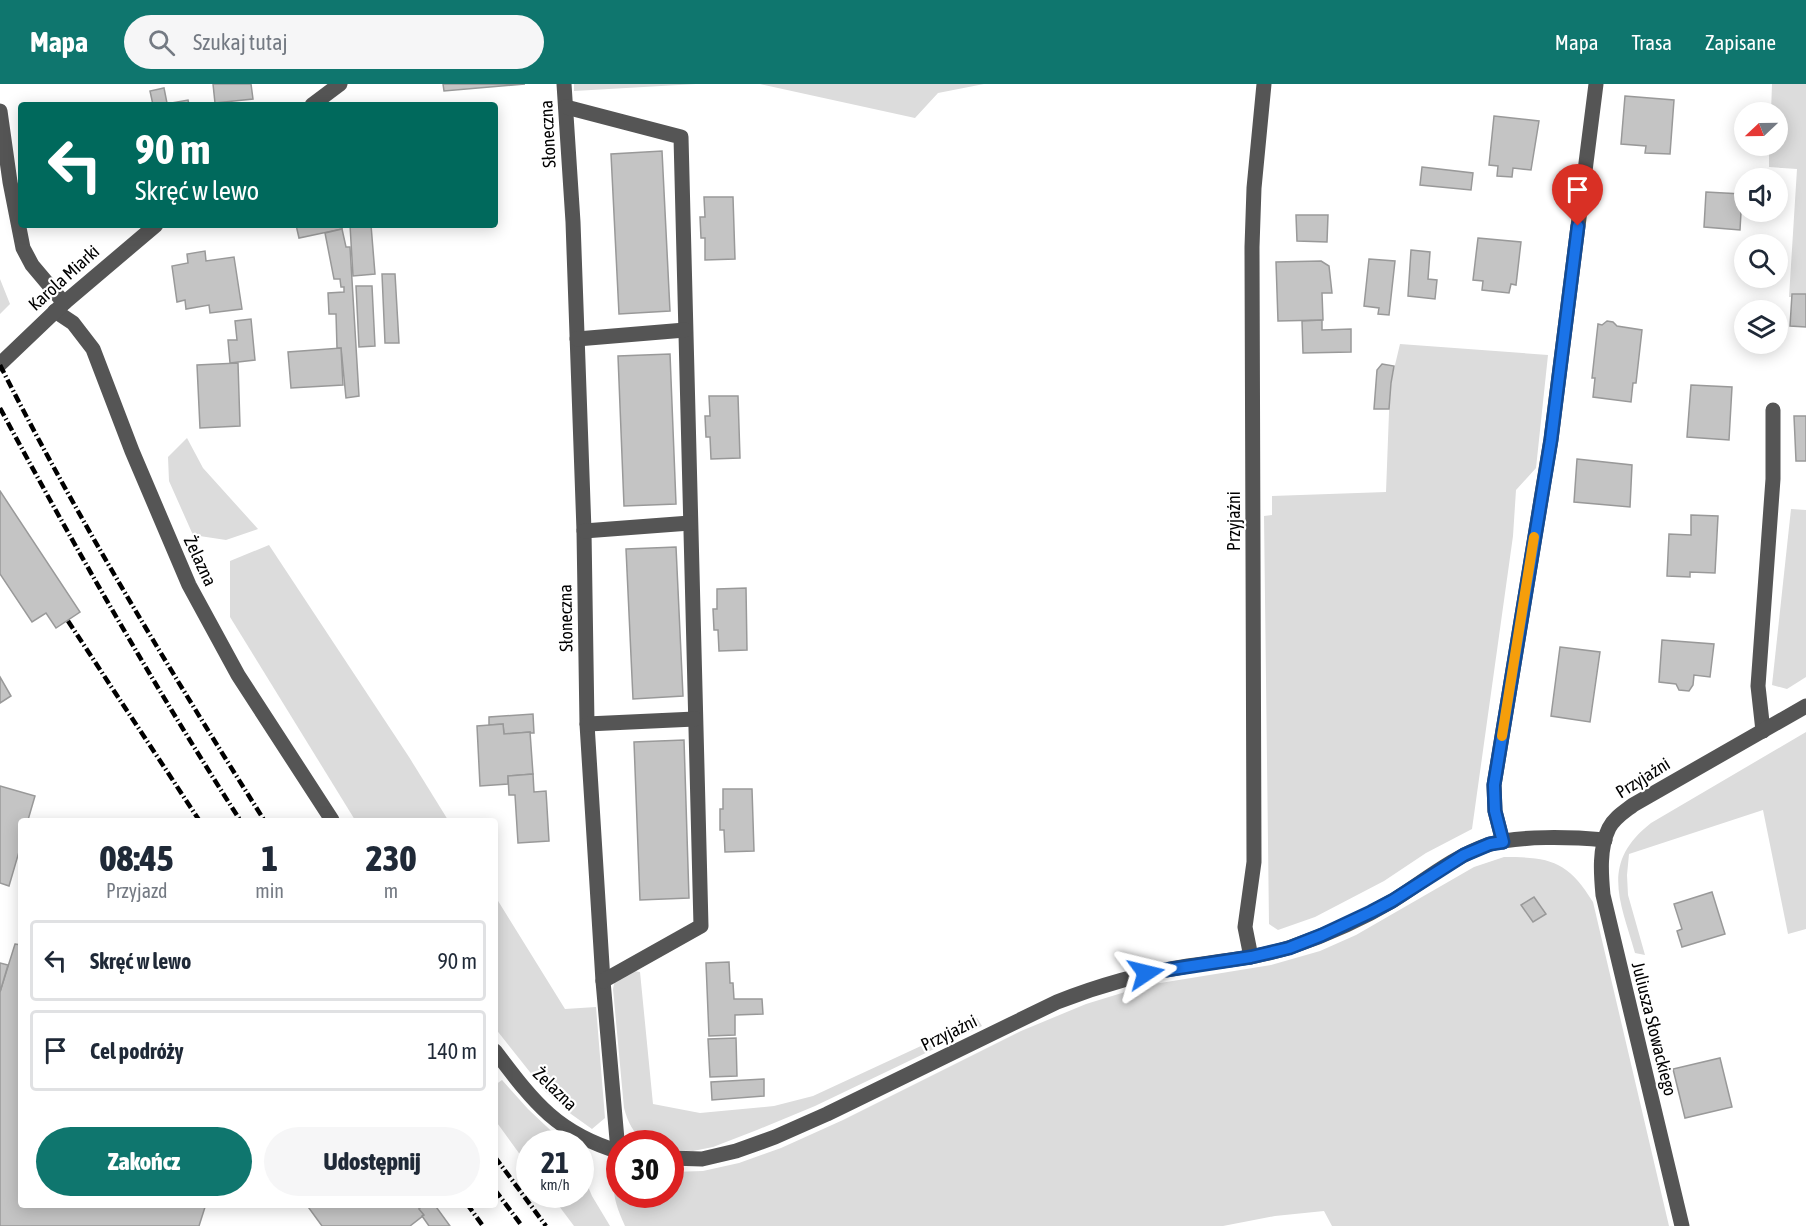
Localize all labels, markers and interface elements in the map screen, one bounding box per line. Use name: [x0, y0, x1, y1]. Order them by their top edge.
search box: [124, 15, 544, 69]
text: Mapa: [30, 26, 88, 58]
icon: search: [145, 26, 178, 59]
text: Szukaj tutaj: [193, 29, 287, 55]
text: Mapa: [1555, 30, 1598, 54]
text: Trasa: [1631, 30, 1672, 54]
text: Zapisane: [1705, 30, 1776, 54]
street label: Słoneczna: [535, 100, 560, 168]
north arrow: [1734, 102, 1788, 156]
map controls: [1734, 102, 1788, 354]
text: 90 m: [135, 125, 210, 173]
icon: left: [36, 126, 114, 204]
pin: [1552, 164, 1603, 226]
button: sound: [1734, 168, 1788, 222]
icon: arrive: [1561, 173, 1594, 206]
text: Skręć w lewo: [135, 175, 259, 206]
button: search: [1734, 234, 1788, 288]
street label: Karola Miarki: [24, 241, 103, 315]
button: layers: [1734, 300, 1788, 354]
street label: Przyjaźni: [1223, 491, 1244, 551]
street label: Żelazna: [180, 532, 221, 589]
street label: Słoneczna: [554, 584, 577, 652]
street label: Przyjaźni: [1612, 753, 1674, 802]
text: 08:45: [100, 837, 174, 879]
text: 1: [261, 837, 278, 879]
text: 230: [366, 837, 416, 879]
text: Przyjazd: [106, 879, 167, 902]
text: min: [255, 879, 284, 902]
text: m: [384, 879, 398, 902]
position arrow: [1114, 941, 1178, 1005]
icon: left: [39, 944, 72, 977]
text: Skręć w lewo: [90, 948, 191, 974]
text: 90 m: [437, 948, 477, 974]
street label: Juliusza Słowackiego: [1628, 960, 1681, 1098]
street label: Przyjaźni: [917, 1010, 980, 1055]
icon: arrive: [39, 1034, 72, 1067]
text: Cel podróży: [90, 1038, 184, 1064]
text: 140 m: [427, 1038, 477, 1064]
street label: Żelazna: [529, 1063, 582, 1115]
button: Zakończ: [36, 1127, 252, 1196]
button: Udostępnij: [264, 1127, 480, 1196]
speed limit sign: 30: [606, 1130, 684, 1208]
text: 21: [541, 1145, 569, 1179]
text: km/h: [540, 1176, 570, 1193]

